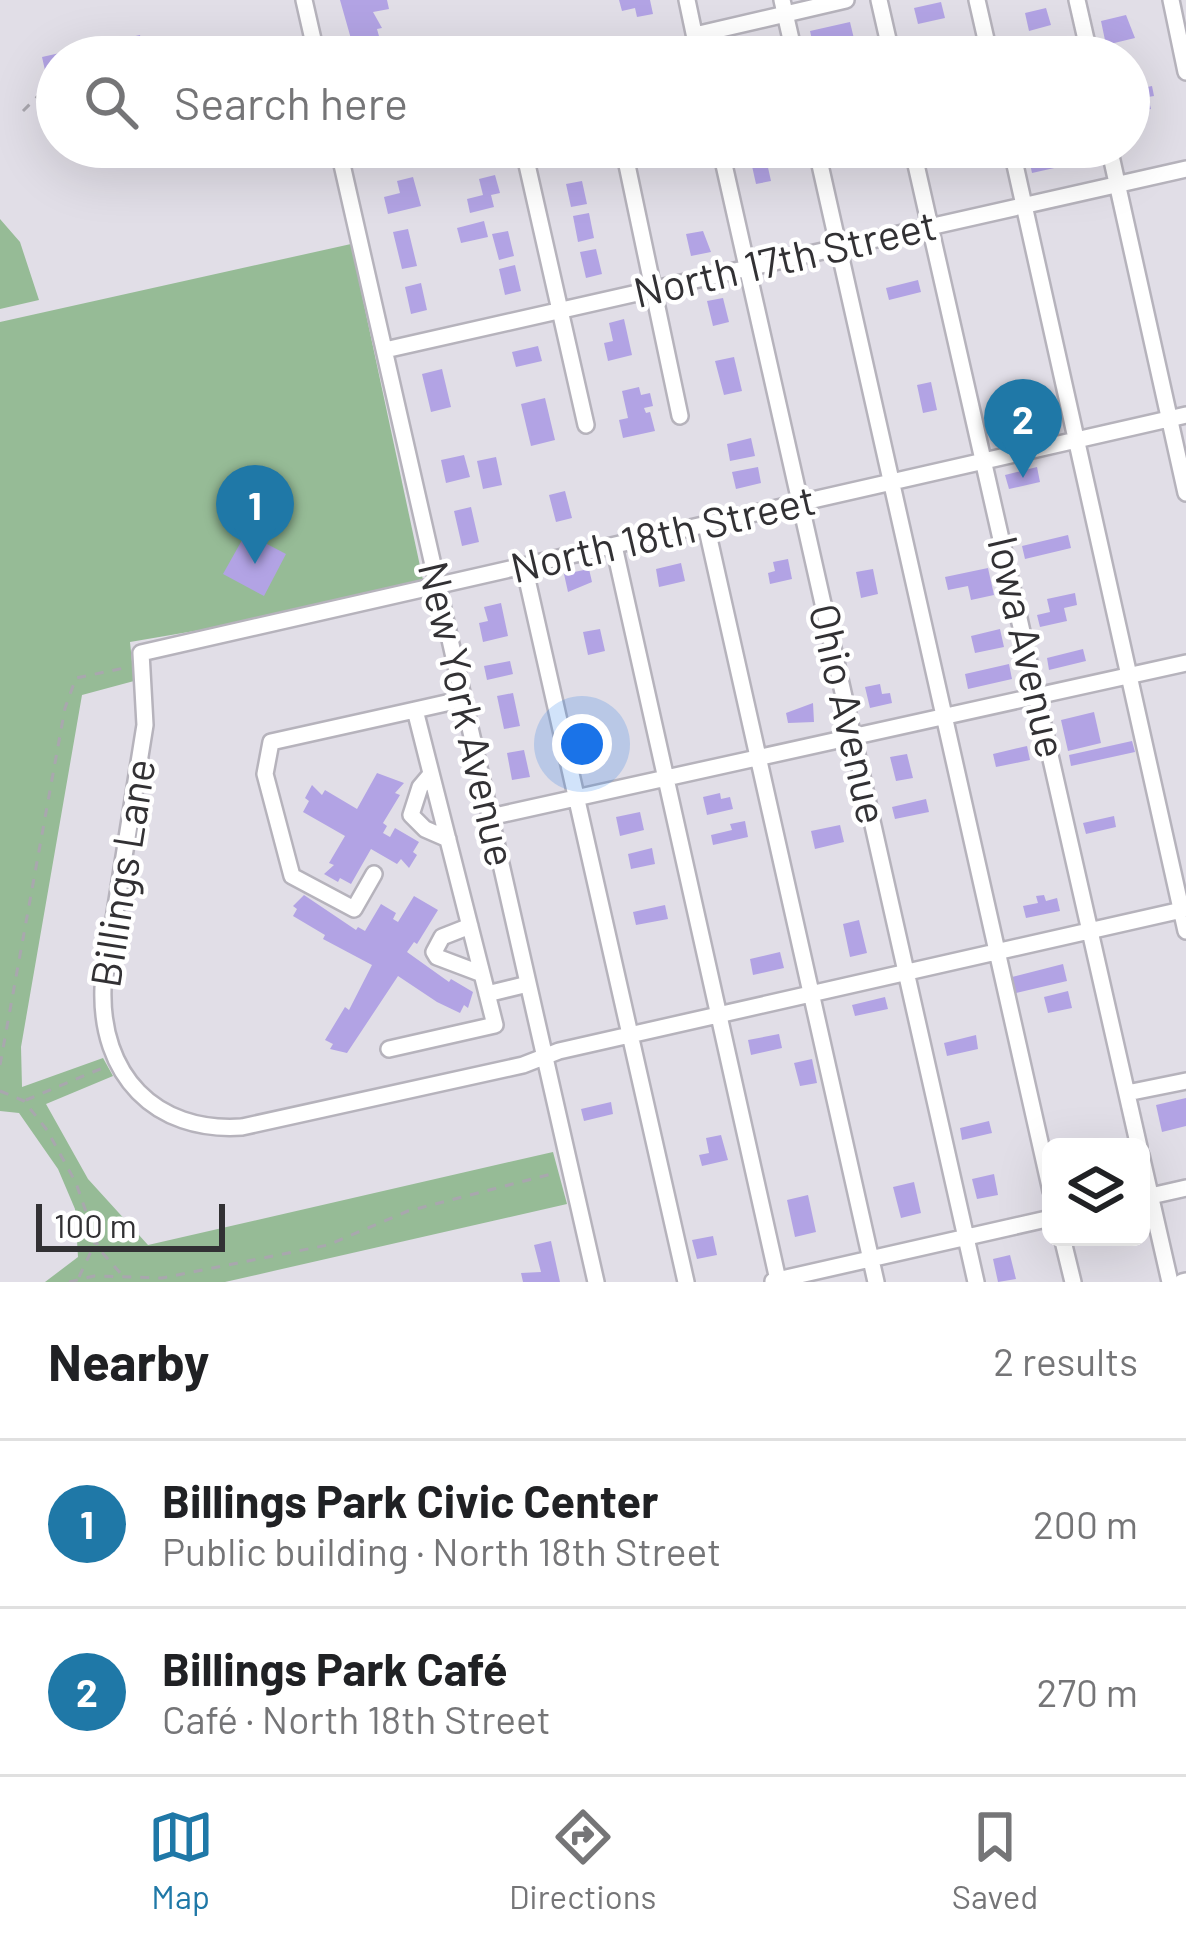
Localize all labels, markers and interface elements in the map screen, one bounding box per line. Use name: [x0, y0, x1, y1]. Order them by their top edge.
search box: [36, 36, 1150, 168]
icon: search: [78, 69, 144, 135]
text: Search here: [174, 75, 408, 129]
street label: North 17th Street: [628, 198, 941, 316]
pin: 2: [984, 379, 1062, 478]
pin: 1: [216, 465, 294, 564]
street label: North 18th Street: [505, 473, 820, 591]
street label: Iowa Avenue: [979, 531, 1079, 762]
street label: New York Avenue: [410, 556, 528, 871]
street label: Ohio Avenue: [800, 599, 900, 828]
your location: [552, 714, 612, 774]
street label: Billings Lane: [78, 755, 165, 991]
map controls: [1042, 1138, 1150, 1246]
button: layers: [1042, 1138, 1150, 1246]
scale bar: [36, 1198, 225, 1251]
text: 100 m: [54, 1205, 137, 1245]
text: Nearby: [48, 1330, 209, 1391]
text: 2 results: [993, 1337, 1138, 1384]
text: Billings Park Civic Center: [162, 1473, 658, 1527]
text: 1: [80, 1500, 94, 1547]
text: 200 m: [1033, 1500, 1138, 1547]
text: Public building · North 18th Street: [162, 1527, 721, 1574]
text: Billings Park Café: [162, 1641, 507, 1695]
text: 2: [76, 1668, 98, 1715]
text: 270 m: [1037, 1668, 1138, 1715]
text: Café · North 18th Street: [162, 1695, 551, 1742]
tab: Map: [148, 1804, 214, 1916]
tab: Directions: [509, 1804, 656, 1916]
tab: Saved: [952, 1804, 1038, 1916]

